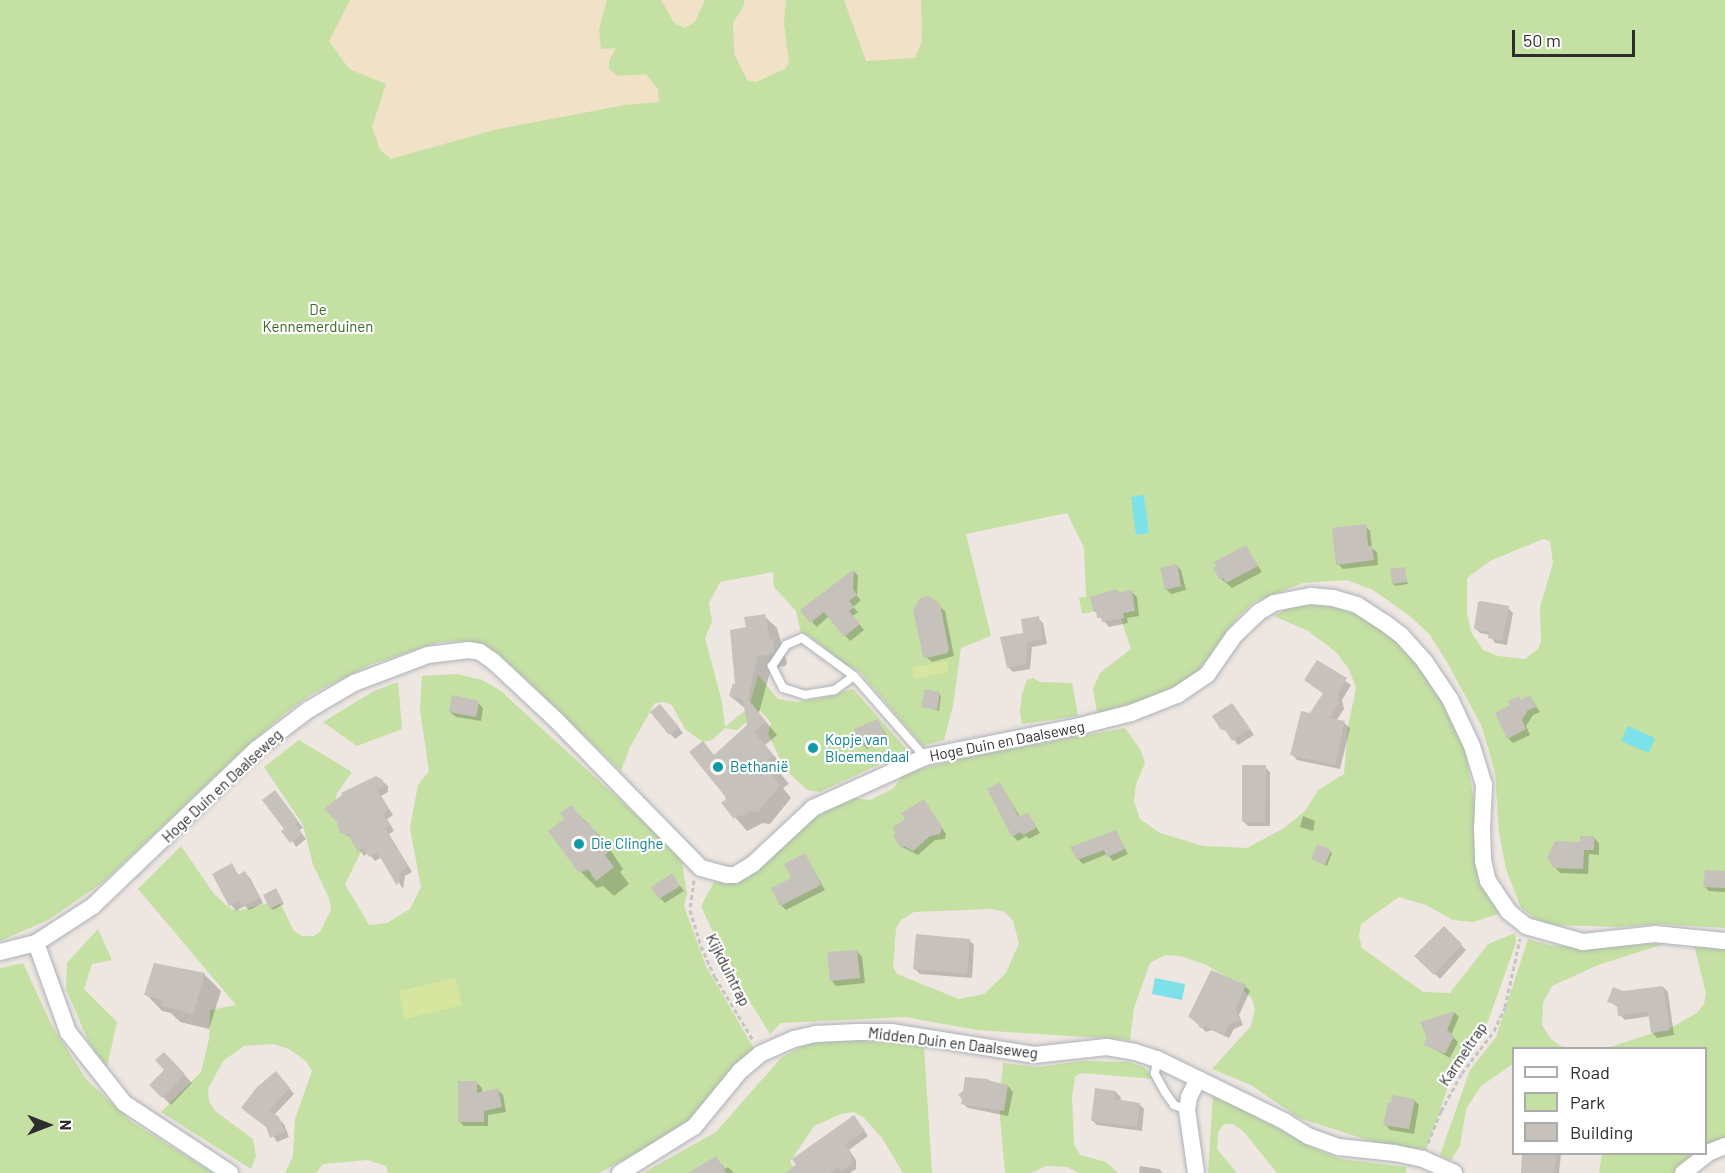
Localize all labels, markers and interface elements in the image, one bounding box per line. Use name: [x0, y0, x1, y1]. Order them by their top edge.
scale bar: [1515, 18, 1638, 56]
text: 50 m: [1523, 29, 1561, 51]
park label: De Kennemerduinen: [263, 300, 373, 335]
street label: Hoge Duin en Daalseweg: [928, 717, 1086, 765]
street label: Hoge Duin en Daalseweg: [158, 726, 286, 846]
place label: Kopje van Bloemendaal: [825, 730, 909, 765]
marker: Kopje van Bloemendaal: [806, 741, 820, 755]
place label: Bethanië: [730, 758, 788, 776]
marker: Bethanië: [711, 760, 725, 774]
place label: Die Clinghe: [591, 835, 664, 853]
marker: Die Clinghe: [572, 837, 586, 851]
street label: Kijkduintrap: [702, 931, 754, 1009]
street label: Karmeltrap: [1435, 1019, 1491, 1089]
street label: Midden Duin en Daalseweg: [867, 1024, 1039, 1062]
legend: [1512, 1047, 1707, 1155]
text: Road: [1570, 1061, 1610, 1083]
text: Park: [1570, 1091, 1605, 1113]
north arrow: [18, 1095, 78, 1155]
text: N: [57, 1120, 76, 1130]
text: Building: [1570, 1121, 1633, 1143]

